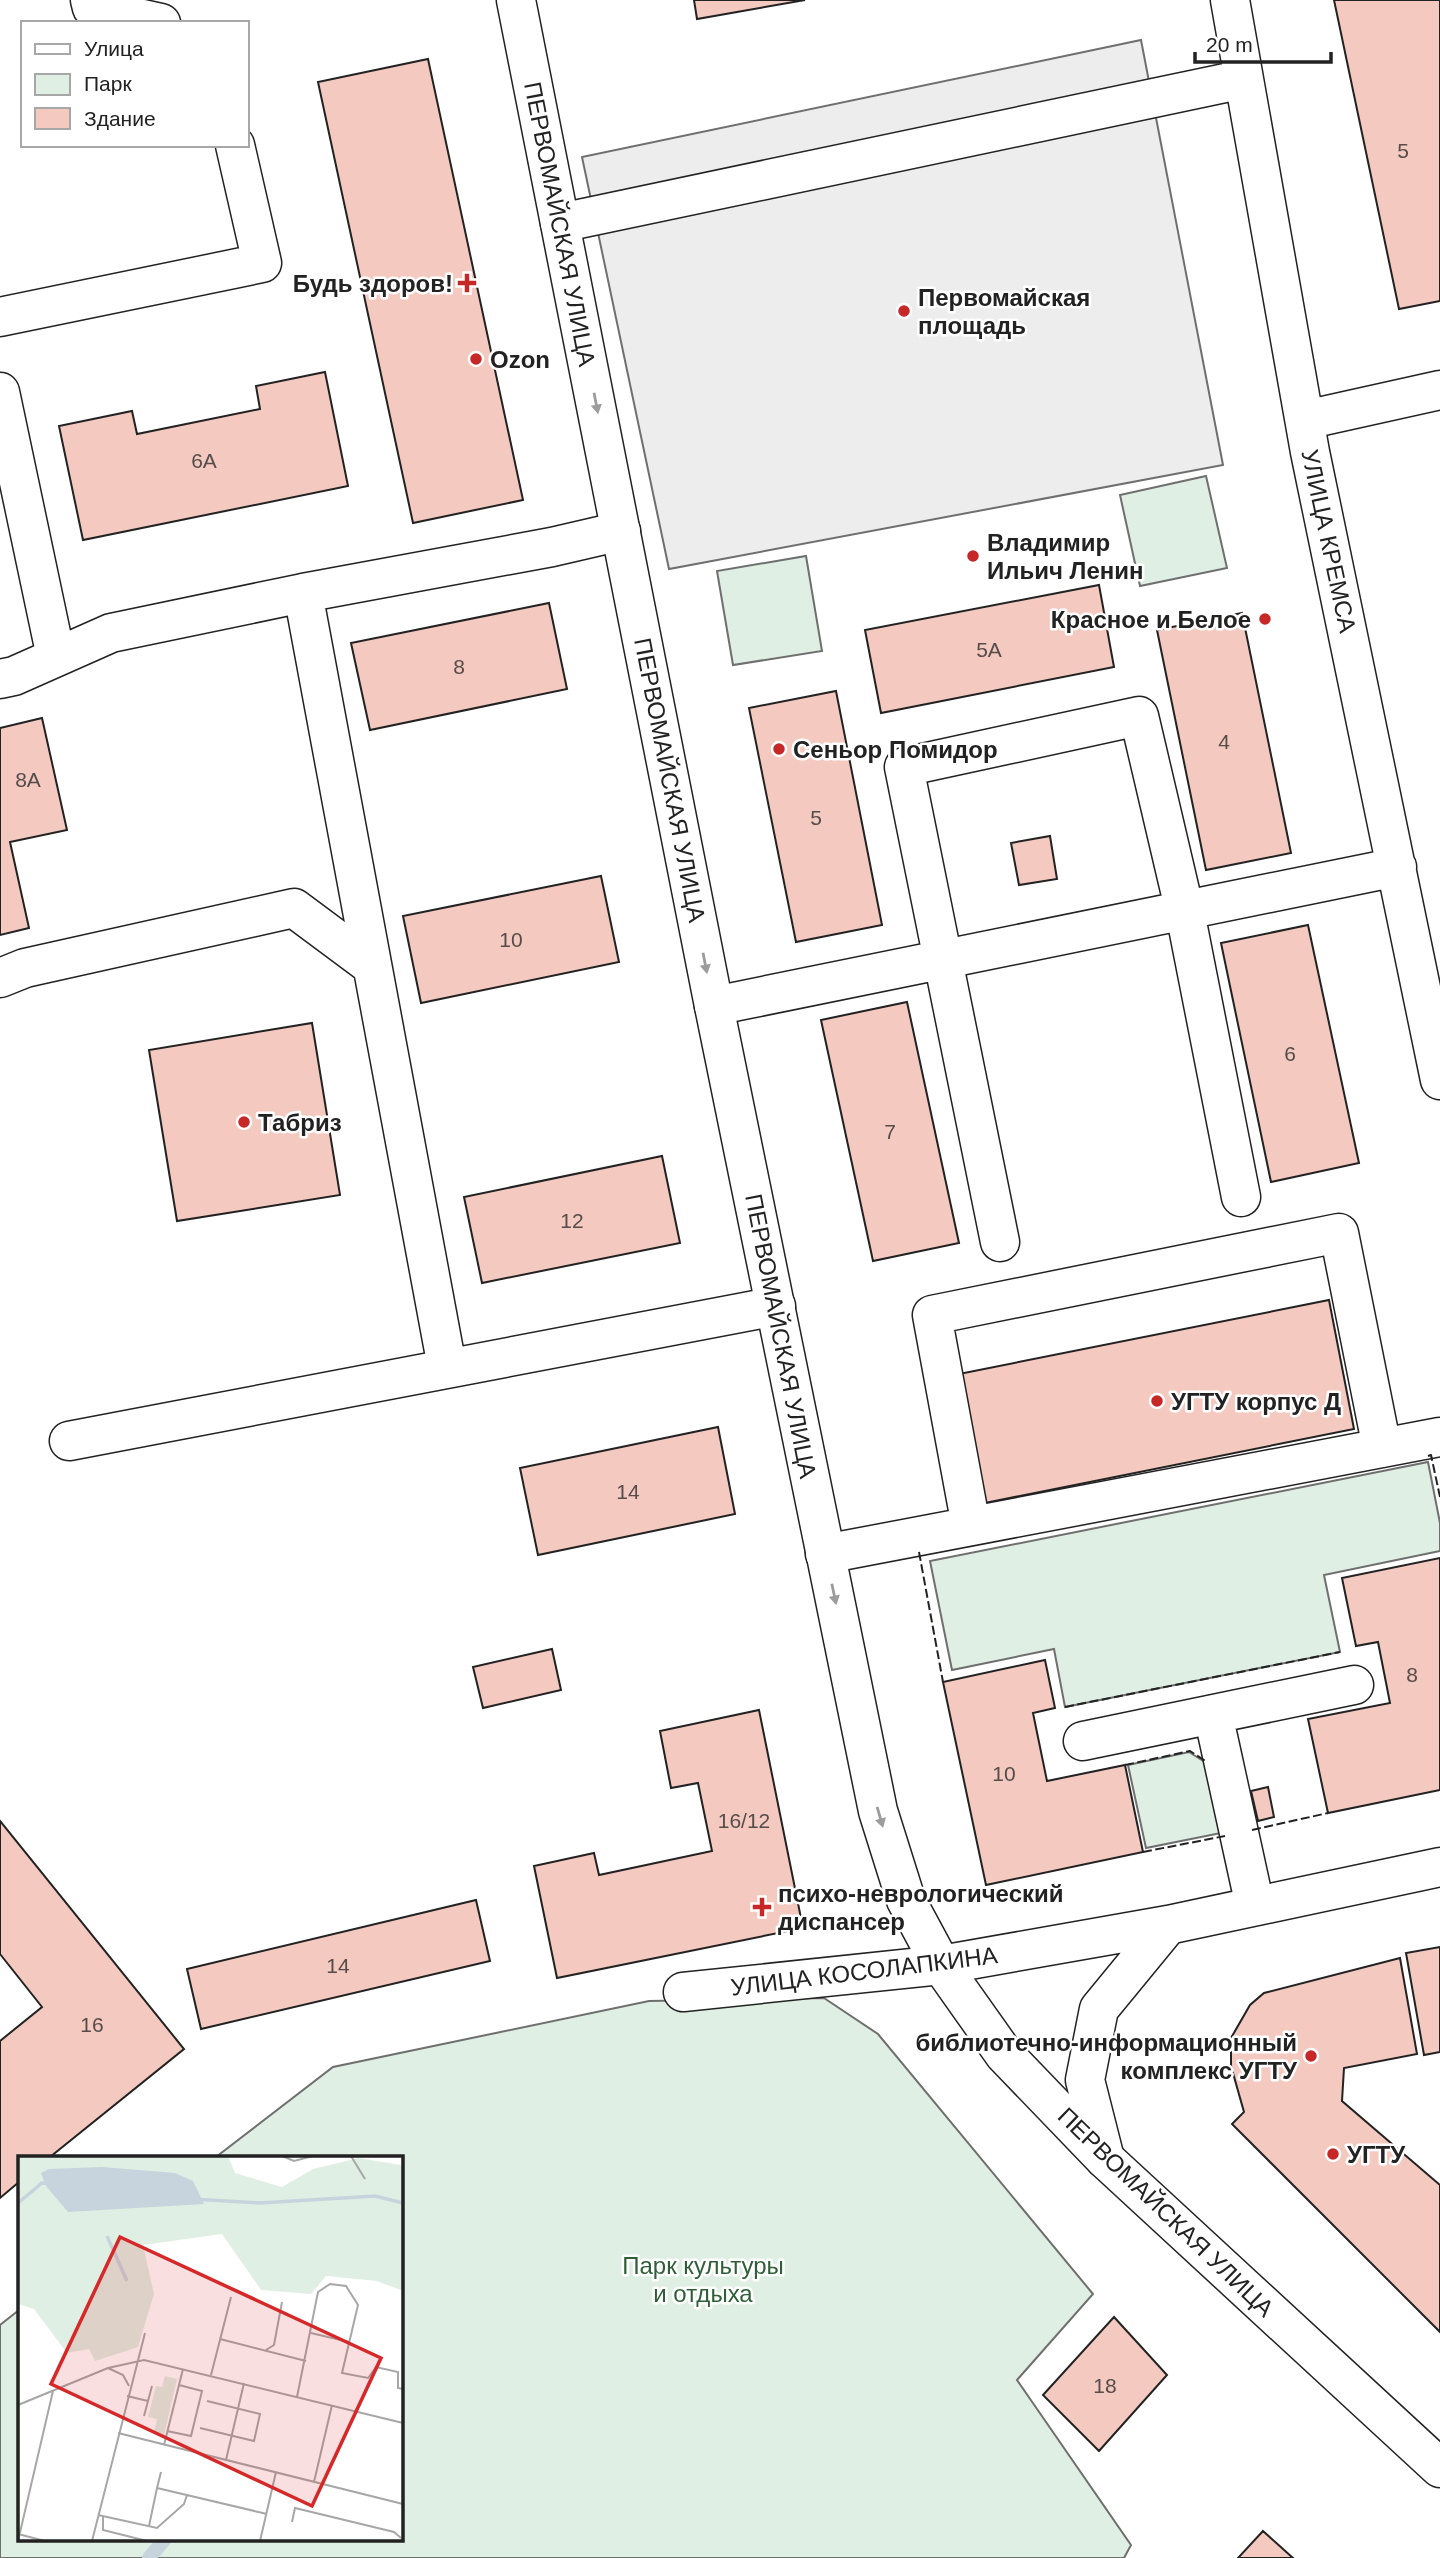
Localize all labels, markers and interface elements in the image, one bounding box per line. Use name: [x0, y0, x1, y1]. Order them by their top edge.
legend: [21, 21, 248, 147]
scale bar: [1195, 21, 1332, 65]
text: 20 m: [1206, 33, 1253, 56]
text: Улица: [84, 37, 144, 60]
text: Парк: [84, 72, 132, 95]
street label: ПЕРВОМАЙСКАЯ УЛИЦА: [519, 80, 601, 368]
text: Здание: [84, 107, 156, 130]
house number: 5: [1397, 139, 1409, 162]
place label: Будь здоров!: [293, 270, 453, 297]
marker: Будь здоров!: [459, 275, 475, 291]
place label: Первомайская площадь: [918, 284, 1090, 339]
marker: Первомайская площадь: [896, 303, 912, 319]
place label: Ozon: [490, 346, 550, 373]
marker: Ozon: [468, 351, 484, 367]
one-way arrow: [590, 392, 601, 414]
street label: УЛИЦА КРЕМСА: [1296, 447, 1362, 635]
house number: 6А: [191, 449, 217, 472]
place label: Владимир Ильич Ленин: [987, 529, 1144, 584]
marker: Владимир Ильич Ленин: [965, 548, 981, 564]
place label: Красное и Белое: [1051, 606, 1251, 633]
marker: Красное и Белое: [1257, 611, 1273, 627]
street label: ПЕРВОМАЙСКАЯ УЛИЦА: [629, 636, 711, 924]
house number: 5А: [976, 638, 1002, 661]
house number: 8: [453, 655, 465, 678]
house number: 4: [1218, 730, 1230, 753]
place label: Сеньор Помидор: [793, 736, 998, 763]
marker: Сеньор Помидор: [771, 741, 787, 757]
house number: 8А: [15, 768, 41, 791]
house number: 5: [810, 806, 822, 829]
house number: 10: [499, 928, 523, 951]
one-way arrow: [700, 952, 711, 974]
house number: 6: [1284, 1042, 1296, 1065]
place label: Табриз: [258, 1109, 342, 1136]
marker: Табриз: [236, 1114, 252, 1130]
house number: 7: [884, 1120, 896, 1143]
street label: ПЕРВОМАЙСКАЯ УЛИЦА: [740, 1192, 822, 1480]
house number: 12: [560, 1209, 584, 1232]
place label: УГТУ корпус Д: [1171, 1388, 1341, 1415]
marker: УГТУ корпус Д: [1149, 1393, 1165, 1409]
house number: 14: [616, 1480, 640, 1503]
one-way arrow: [828, 1583, 839, 1605]
house number: 8: [1406, 1663, 1418, 1686]
house number: 10: [992, 1762, 1016, 1785]
one-way arrow: [876, 1807, 886, 1828]
house number: 16/12: [718, 1809, 770, 1832]
place label: психо-неврологический диспансер: [778, 1880, 1064, 1935]
marker: психо-неврологический диспансер: [752, 1897, 772, 1917]
street label: УЛИЦА КОСОЛАПКИНА: [729, 1941, 999, 2001]
house number: 14: [326, 1954, 350, 1977]
house number: 16: [80, 2013, 104, 2036]
place label: библиотечно-информационный комплекс УГТУ: [915, 2029, 1298, 2084]
marker: библиотечно-информационный комплекс УГТУ: [1303, 2048, 1319, 2064]
street label: ПЕРВОМАЙСКАЯ УЛИЦА: [1053, 2102, 1279, 2322]
place label: УГТУ: [1347, 2141, 1406, 2168]
marker: УГТУ: [1325, 2146, 1341, 2162]
inset map: [18, 2156, 402, 2540]
park label: Парк культуры и отдыха: [622, 2252, 784, 2307]
house number: 18: [1093, 2374, 1117, 2397]

